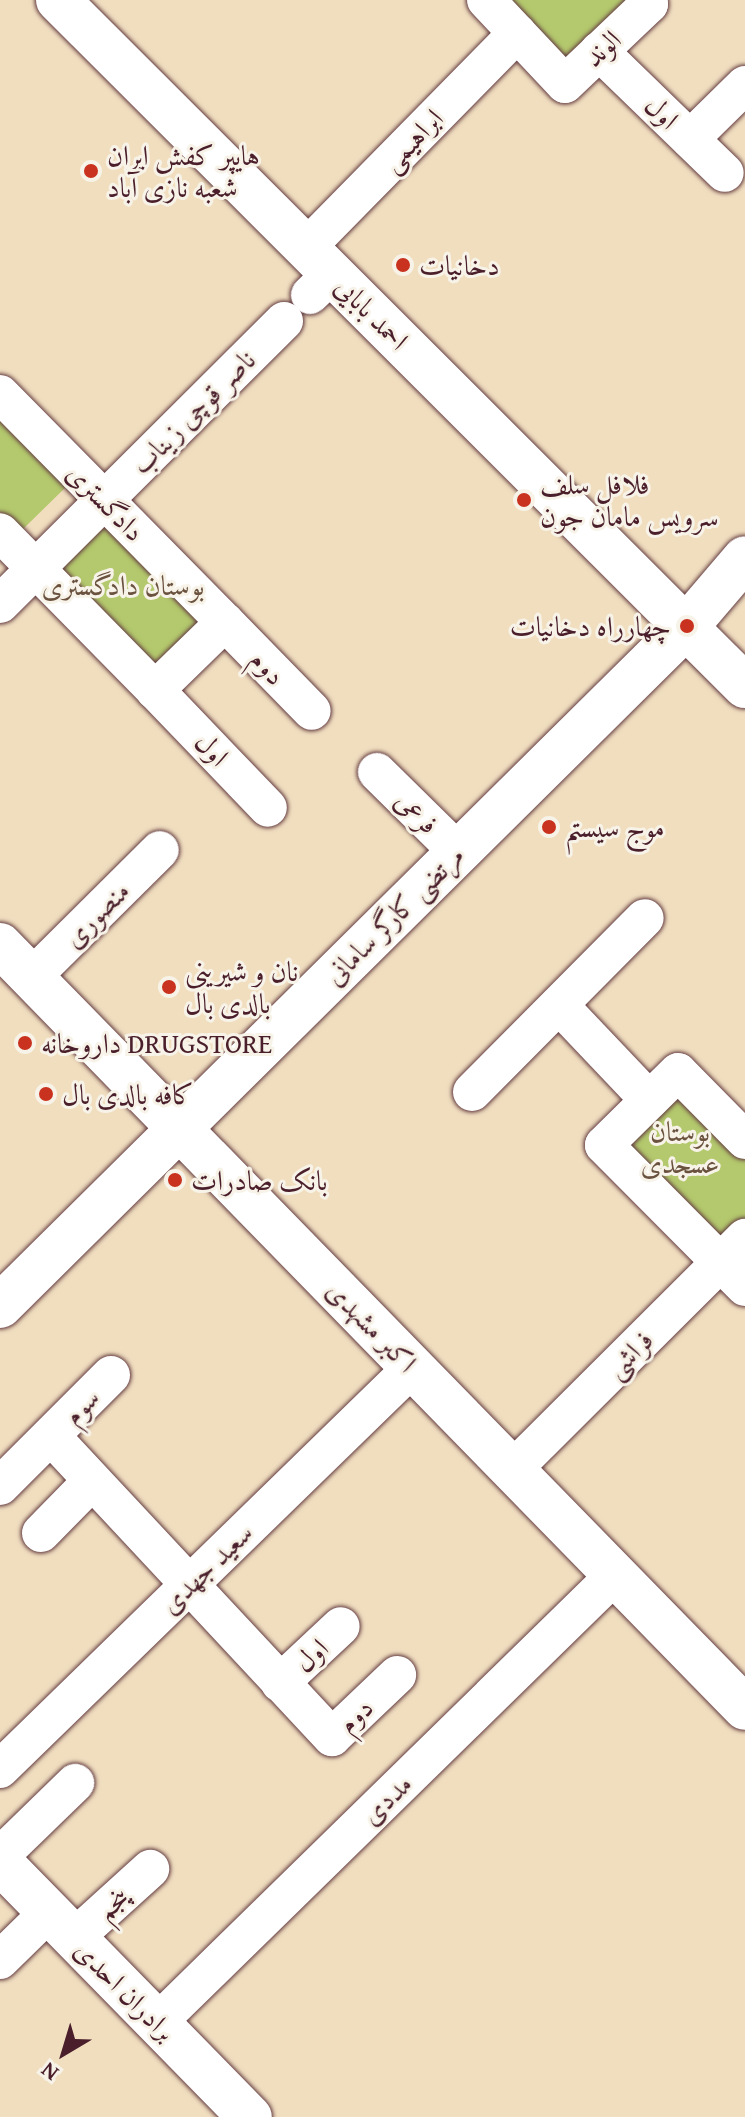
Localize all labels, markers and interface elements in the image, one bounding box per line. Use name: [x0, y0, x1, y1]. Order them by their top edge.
street label: الوند: [576, 22, 628, 74]
street label: اول: [638, 88, 686, 136]
street label: ابراهیمی: [374, 102, 450, 178]
place label: هایپر کفش ایران شعبه نازی آباد: [107, 138, 260, 204]
marker: هایپر کفش ایران شعبه نازی آباد: [82, 162, 100, 180]
place label: دخانیات: [419, 248, 500, 282]
marker: دخانیات: [394, 256, 412, 274]
street label: احمد بابایی: [328, 269, 416, 357]
street label: ناصر قوچی زیناب: [124, 343, 262, 481]
street label: دادگستری: [60, 456, 152, 548]
place label: فلافل سلف سرویس مامان جون: [540, 467, 719, 533]
marker: فلافل سلف سرویس مامان جون: [515, 491, 533, 509]
park label: بوستان دادگستری: [41, 568, 205, 602]
place label: چهارراه دخانیات: [510, 609, 671, 643]
marker: چهارراه دخانیات: [678, 617, 696, 635]
street label: دوم: [243, 642, 293, 692]
street label: اول: [188, 725, 236, 773]
street label: فرعی: [388, 783, 446, 841]
place label: موج سیستم: [565, 810, 665, 844]
marker: موج سیستم: [540, 818, 558, 836]
street label: مرتضی کارگر سامانی: [317, 838, 471, 992]
street label: منصوری: [56, 874, 136, 954]
place label: نان و شیرینی بالدی بال: [185, 954, 298, 1020]
marker: نان و شیرینی بالدی بال: [160, 978, 178, 996]
place label: داروخانه DRUGSTORE: [41, 1026, 272, 1060]
marker: داروخانه DRUGSTORE: [16, 1034, 34, 1052]
place label: کافه بالدی بال: [62, 1077, 194, 1111]
marker: کافه بالدی بال: [37, 1085, 55, 1103]
park label: بوستان عسجدی: [641, 1114, 719, 1180]
place label: بانک صادرات: [191, 1163, 328, 1197]
marker: بانک صادرات: [166, 1171, 184, 1189]
street label: اکبر مشهدی: [320, 1273, 424, 1379]
street label: فراشی: [598, 1323, 660, 1385]
street label: سوم: [56, 1381, 106, 1431]
street label: سعید جهدی: [153, 1516, 259, 1620]
street label: اول: [287, 1631, 335, 1679]
street label: دوم: [330, 1690, 380, 1740]
street label: مددی: [353, 1767, 419, 1831]
street label: پنجم: [88, 1879, 136, 1927]
street label: برادران احدی: [68, 1933, 182, 2047]
north arrow: [24, 2013, 104, 2093]
text: N: [34, 2055, 65, 2089]

